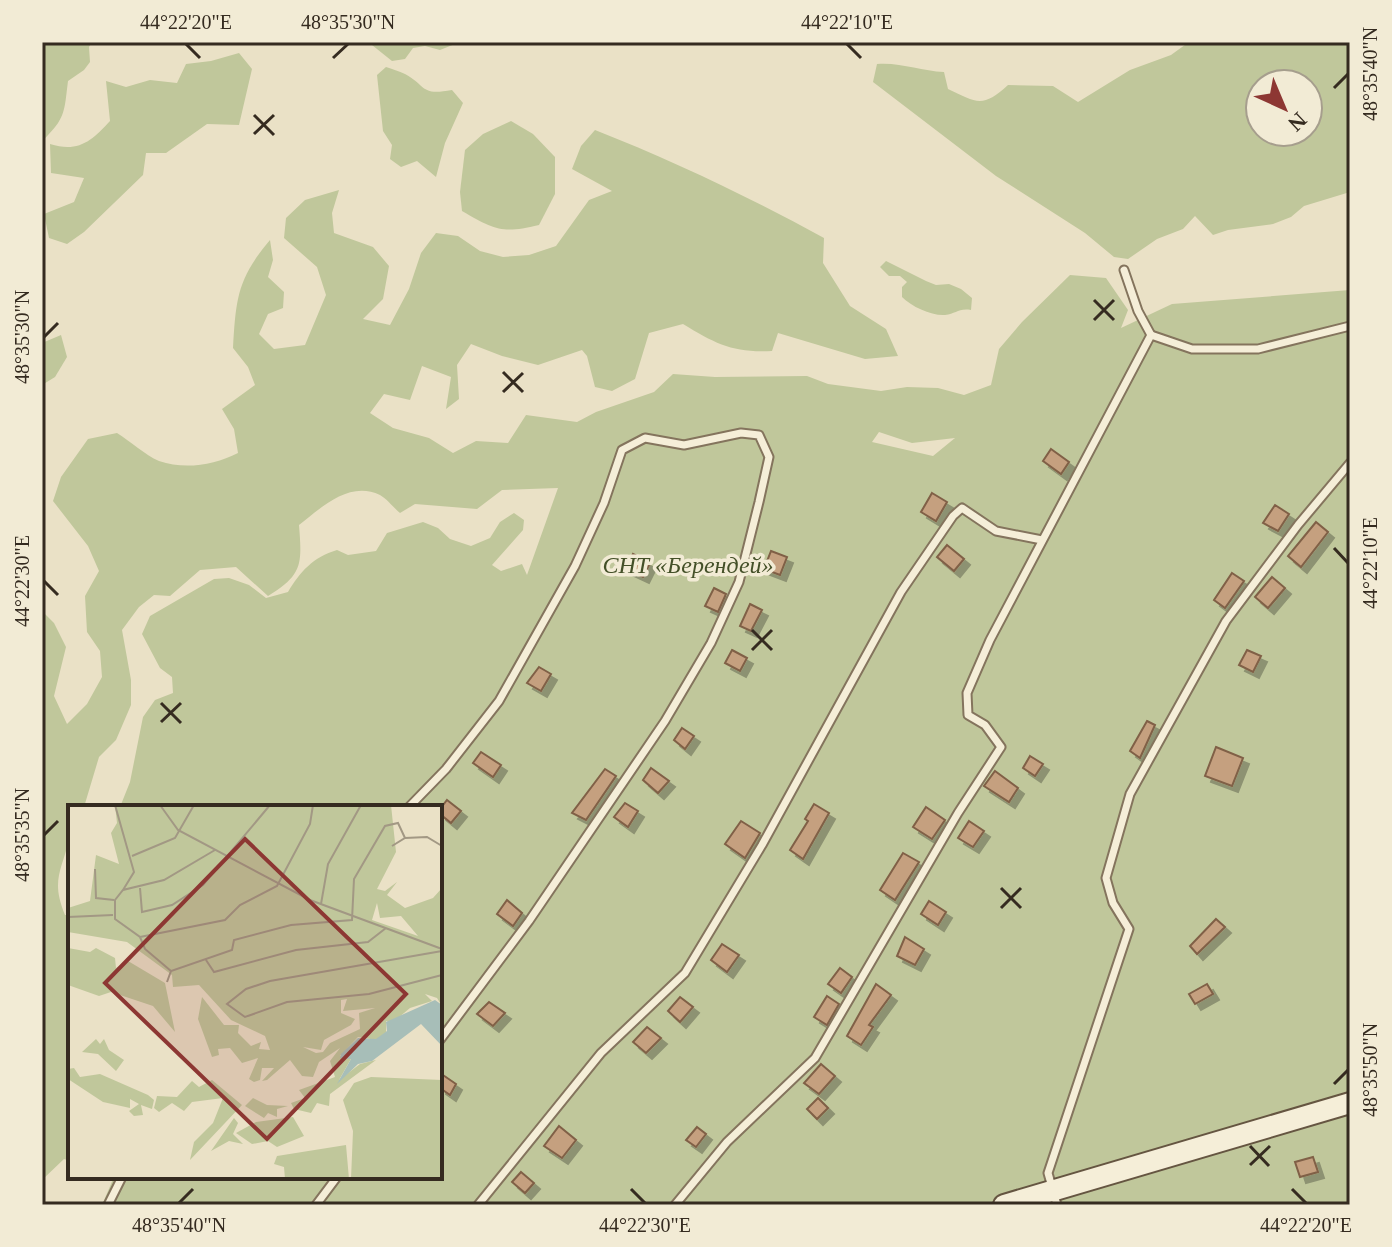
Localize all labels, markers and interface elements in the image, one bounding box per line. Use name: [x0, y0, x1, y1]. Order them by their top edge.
text: 44°22'20"E: [140, 11, 232, 33]
text: 48°35'30"N: [301, 11, 395, 33]
text: 44°22'10"E: [801, 11, 893, 33]
text: 48°35'40"N: [1359, 27, 1381, 121]
north arrow: [1244, 68, 1324, 148]
text: N: [1283, 108, 1312, 137]
text: 48°35'30"N: [11, 290, 33, 384]
text: 44°22'10"E: [1359, 517, 1381, 609]
text: 44°22'30"E: [11, 535, 33, 627]
park label: СНТ «Берендей»: [602, 552, 774, 578]
text: 48°35'35"N: [11, 788, 33, 882]
inset map: [68, 805, 442, 1179]
text: 48°35'50"N: [1359, 1023, 1381, 1117]
text: 48°35'40"N: [132, 1214, 226, 1236]
text: 44°22'30"E: [599, 1214, 691, 1236]
text: 44°22'20"E: [1260, 1214, 1352, 1236]

